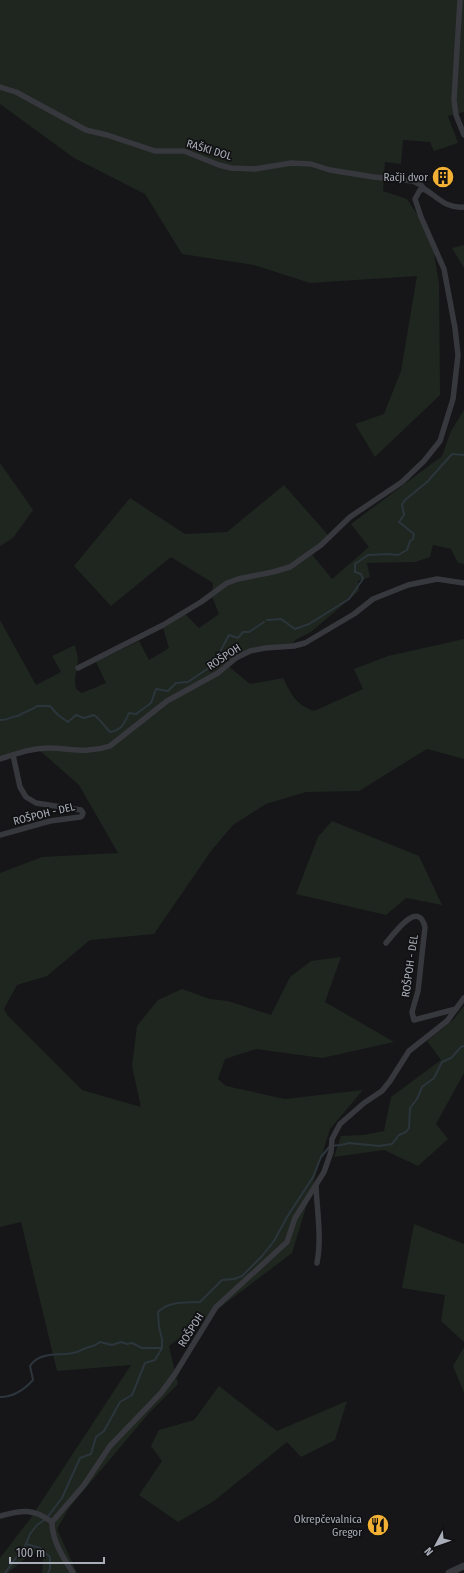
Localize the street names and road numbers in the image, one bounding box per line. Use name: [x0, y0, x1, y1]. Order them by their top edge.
street label: RAŠKI DOL: [185, 136, 234, 163]
street label: ROŠPOH: [204, 640, 243, 673]
street label: ROŠPOH - DEL: [11, 799, 76, 828]
street label: ROŠPOH - DEL: [398, 934, 421, 998]
street label: ROŠPOH: [175, 1310, 206, 1349]

